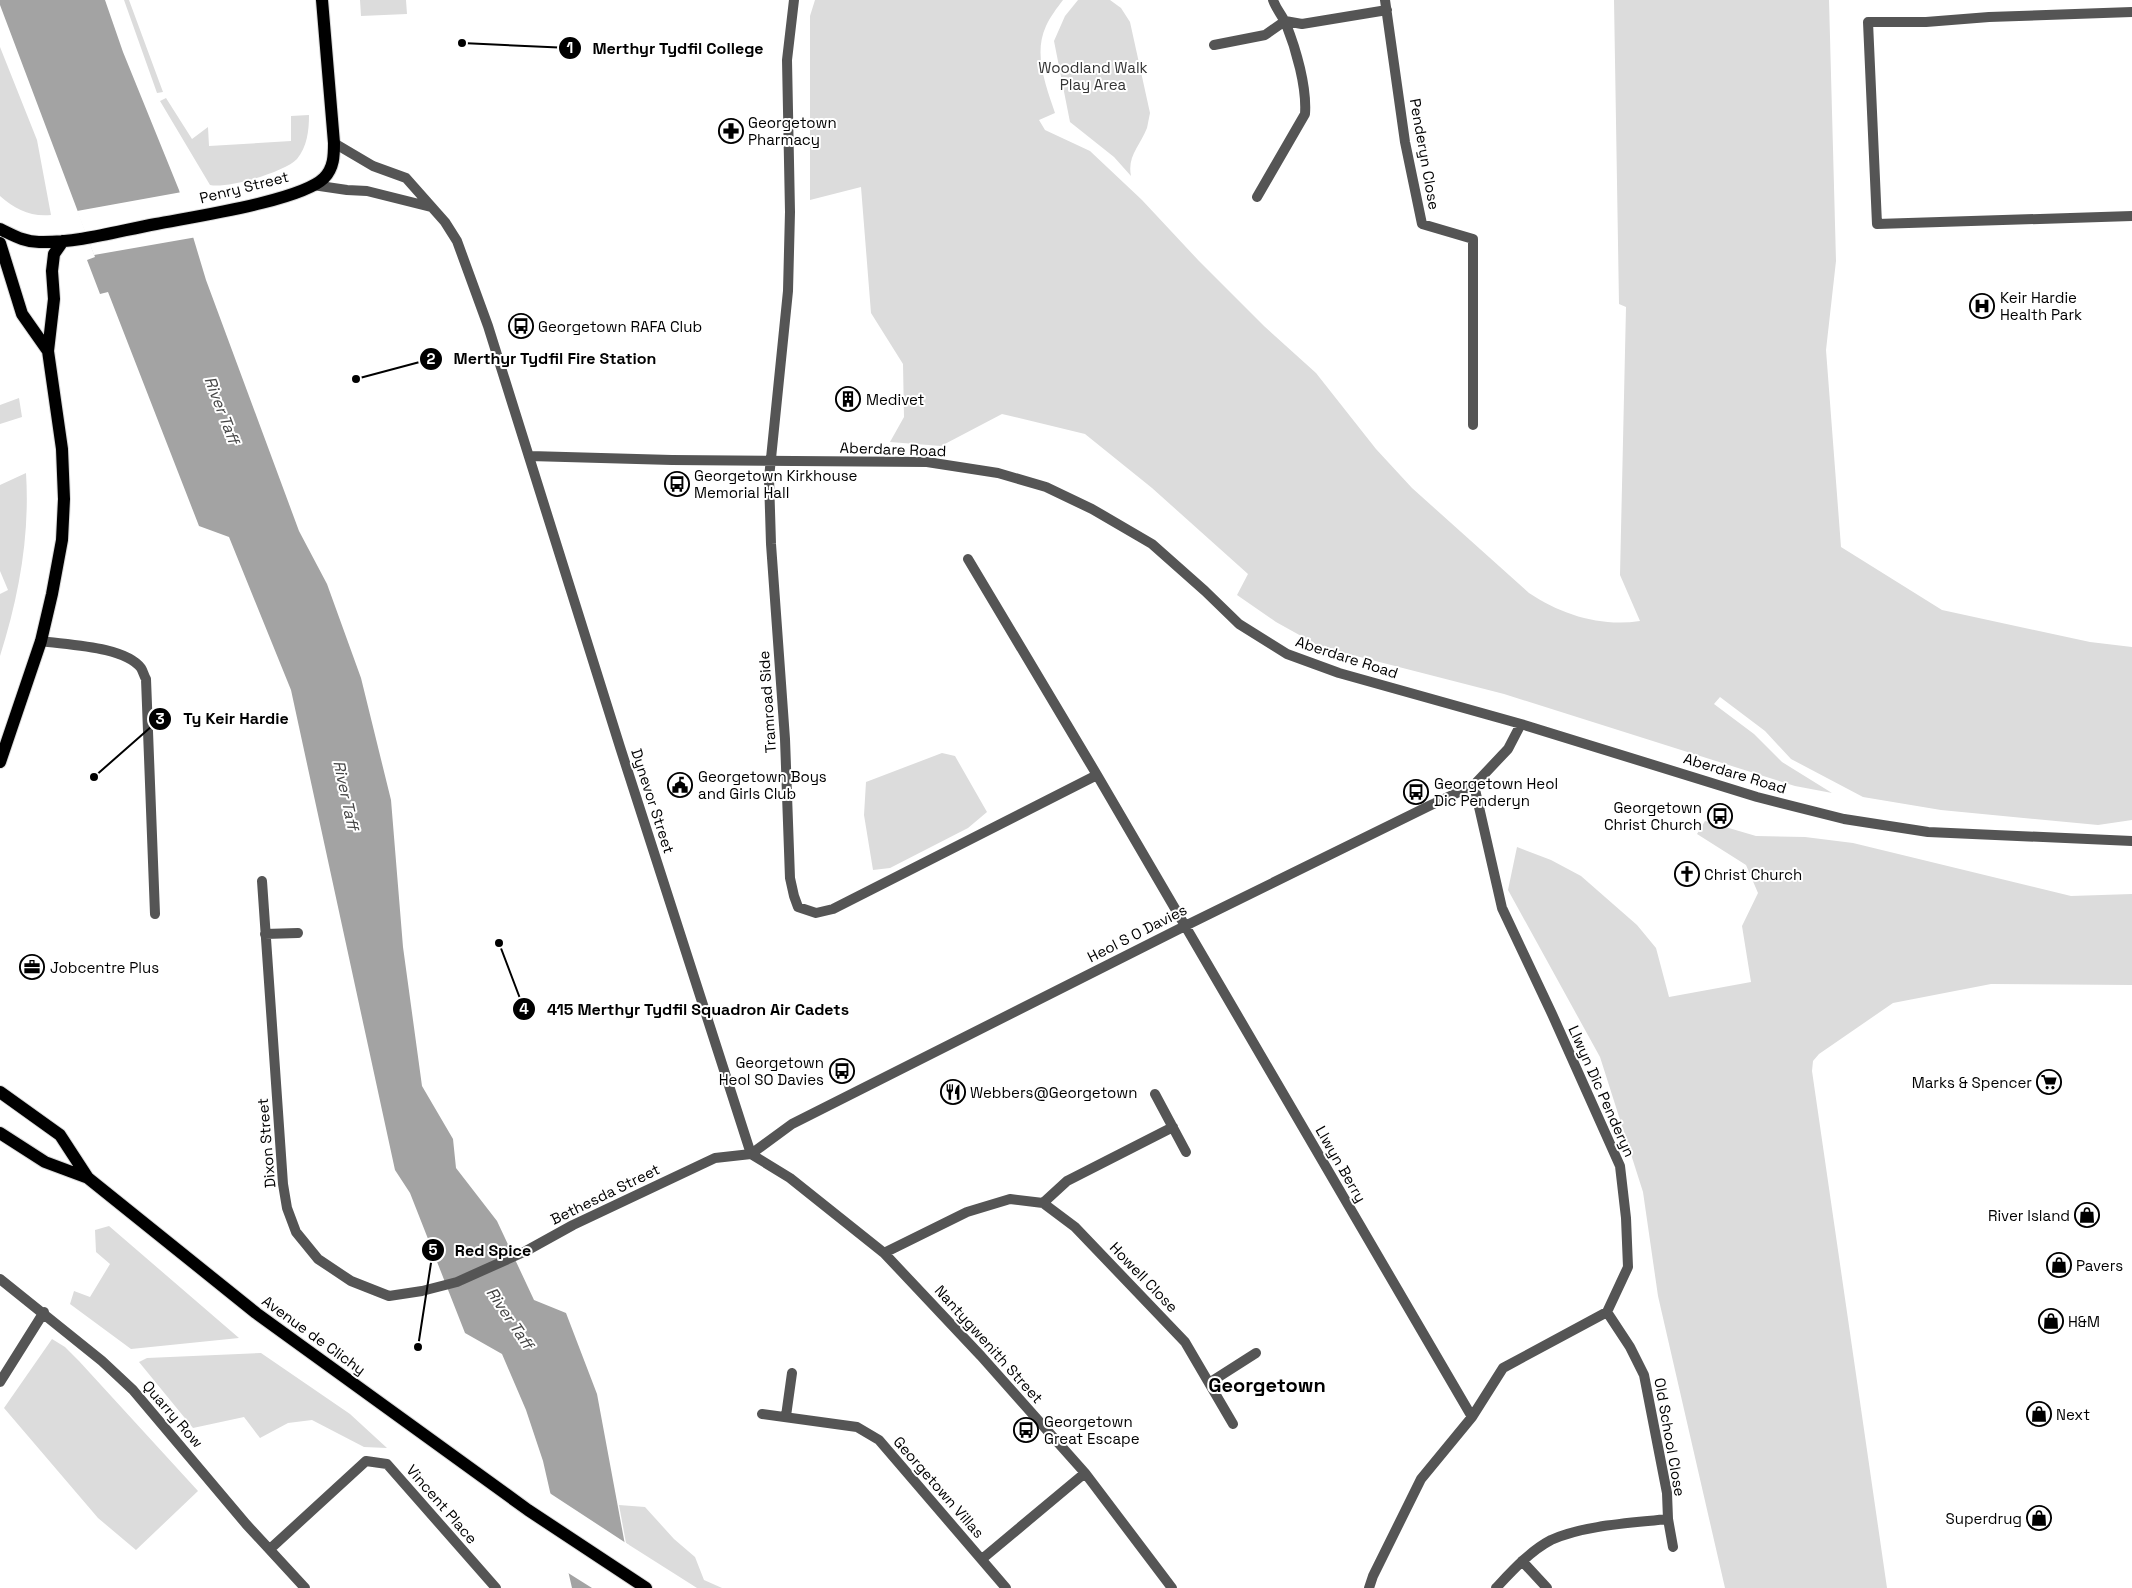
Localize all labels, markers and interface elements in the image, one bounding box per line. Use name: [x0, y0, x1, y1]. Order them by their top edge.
callout: Merthyr Tydfil College: [557, 32, 774, 63]
text: 1: [567, 38, 573, 57]
text: Merthyr Tydfil College: [592, 38, 764, 59]
park label: Woodland Walk Play Area: [1038, 58, 1148, 94]
street label: Penderyn Close: [1406, 97, 1444, 211]
place label: Georgetown Pharmacy: [748, 113, 837, 149]
pharmacy icon: Georgetown Pharmacy: [718, 118, 744, 144]
street label: Penry Street: [197, 167, 291, 207]
place label: Keir Hardie Health Park: [2000, 288, 2082, 324]
hospital icon: Keir Hardie Health Park: [1969, 293, 1995, 319]
bus stop icon: Georgetown RAFA Club: [508, 313, 534, 339]
place label: Georgetown RAFA Club: [538, 317, 702, 336]
callout: Merthyr Tydfil Fire Station: [419, 343, 667, 374]
text: Merthyr Tydfil Fire Station: [454, 348, 656, 369]
text: 2: [427, 349, 436, 368]
water label: River Taff: [200, 373, 245, 449]
building icon: Medivet: [835, 386, 861, 412]
place label: Medivet: [866, 390, 925, 409]
street label: Aberdare Road: [839, 438, 947, 460]
place label: Georgetown Kirkhouse Memorial Hall: [694, 466, 858, 502]
bus stop icon: Georgetown Kirkhouse Memorial Hall: [664, 471, 690, 497]
street label: Aberdare Road: [1293, 631, 1401, 683]
street label: Tramroad Side: [754, 650, 780, 754]
callout: Ty Keir Hardie: [148, 703, 298, 734]
text: Ty Keir Hardie: [183, 708, 289, 729]
text: 3: [155, 709, 165, 728]
street label: Dynevor Street: [627, 746, 679, 856]
street label: Aberdare Road: [1681, 748, 1789, 798]
water label: River Taff: [328, 758, 364, 834]
place label: Georgetown Boys and Girls Club: [698, 767, 827, 803]
public building icon: Georgetown Boys and Girls Club: [667, 772, 693, 798]
place label: Georgetown Heol Dic Penderyn: [1434, 774, 1558, 810]
bus stop icon: Georgetown Heol Dic Penderyn: [1403, 779, 1429, 805]
place label: Georgetown Christ Church: [1604, 798, 1702, 834]
bus stop icon: Georgetown Christ Church: [1707, 803, 1733, 829]
church icon: Christ Church: [1674, 861, 1700, 887]
place label: Christ Church: [1704, 865, 1802, 884]
street label: Heol S O Davies: [1084, 900, 1190, 966]
office icon: Jobcentre Plus: [19, 954, 45, 980]
place label: Jobcentre Plus: [50, 958, 159, 977]
callout: 415 Merthyr Tydfil Squadron Air Cadets: [511, 993, 859, 1024]
text: 4: [519, 999, 529, 1018]
text: 415 Merthyr Tydfil Squadron Air Cadets: [547, 999, 849, 1020]
street label: Llwyn Dic Penderyn: [1564, 1022, 1640, 1160]
place label: Georgetown Heol SO Davies: [719, 1053, 824, 1089]
bus stop icon: Georgetown Heol SO Davies: [829, 1058, 855, 1084]
supermarket icon: Marks & Spencer: [2036, 1069, 2062, 1095]
place label: Marks & Spencer: [1912, 1073, 2032, 1092]
restaurant icon: Webbers@Georgetown: [940, 1079, 966, 1105]
place label: Webbers@Georgetown: [970, 1083, 1137, 1102]
street label: Dixon Street: [253, 1097, 279, 1189]
street label: Llwyn Berry: [1311, 1122, 1371, 1206]
street label: Bethesda Street: [547, 1159, 663, 1229]
shop icon: River Island: [2074, 1202, 2100, 1228]
place label: River Island: [1988, 1206, 2070, 1225]
callout: Red Spice: [420, 1234, 542, 1265]
street label: Howell Close: [1106, 1238, 1182, 1316]
text: 5: [428, 1240, 438, 1259]
text: Red Spice: [455, 1240, 531, 1261]
shop icon: Pavers: [2046, 1252, 2072, 1278]
place label: Pavers: [2076, 1256, 2123, 1275]
street label: Nantygwenith Street: [931, 1281, 1047, 1407]
water label: River Taff: [482, 1283, 540, 1355]
street label: Avenue de Clichy: [258, 1291, 370, 1379]
shop icon: H&M: [2038, 1308, 2064, 1334]
place label: H&M: [2068, 1312, 2100, 1331]
district label: Georgetown: [1208, 1372, 1326, 1398]
street label: Old School Close: [1650, 1376, 1690, 1498]
street label: Quarry Row: [139, 1377, 207, 1451]
shop icon: Next: [2026, 1401, 2052, 1427]
place label: Next: [2056, 1405, 2090, 1424]
place label: Georgetown Great Escape: [1044, 1412, 1140, 1448]
bus stop icon: Georgetown Great Escape: [1013, 1417, 1039, 1443]
street label: Georgetown Villas: [889, 1432, 989, 1542]
street label: Vincent Place: [402, 1461, 482, 1548]
shop icon: Superdrug: [2026, 1505, 2052, 1531]
place label: Superdrug: [1946, 1509, 2022, 1528]

